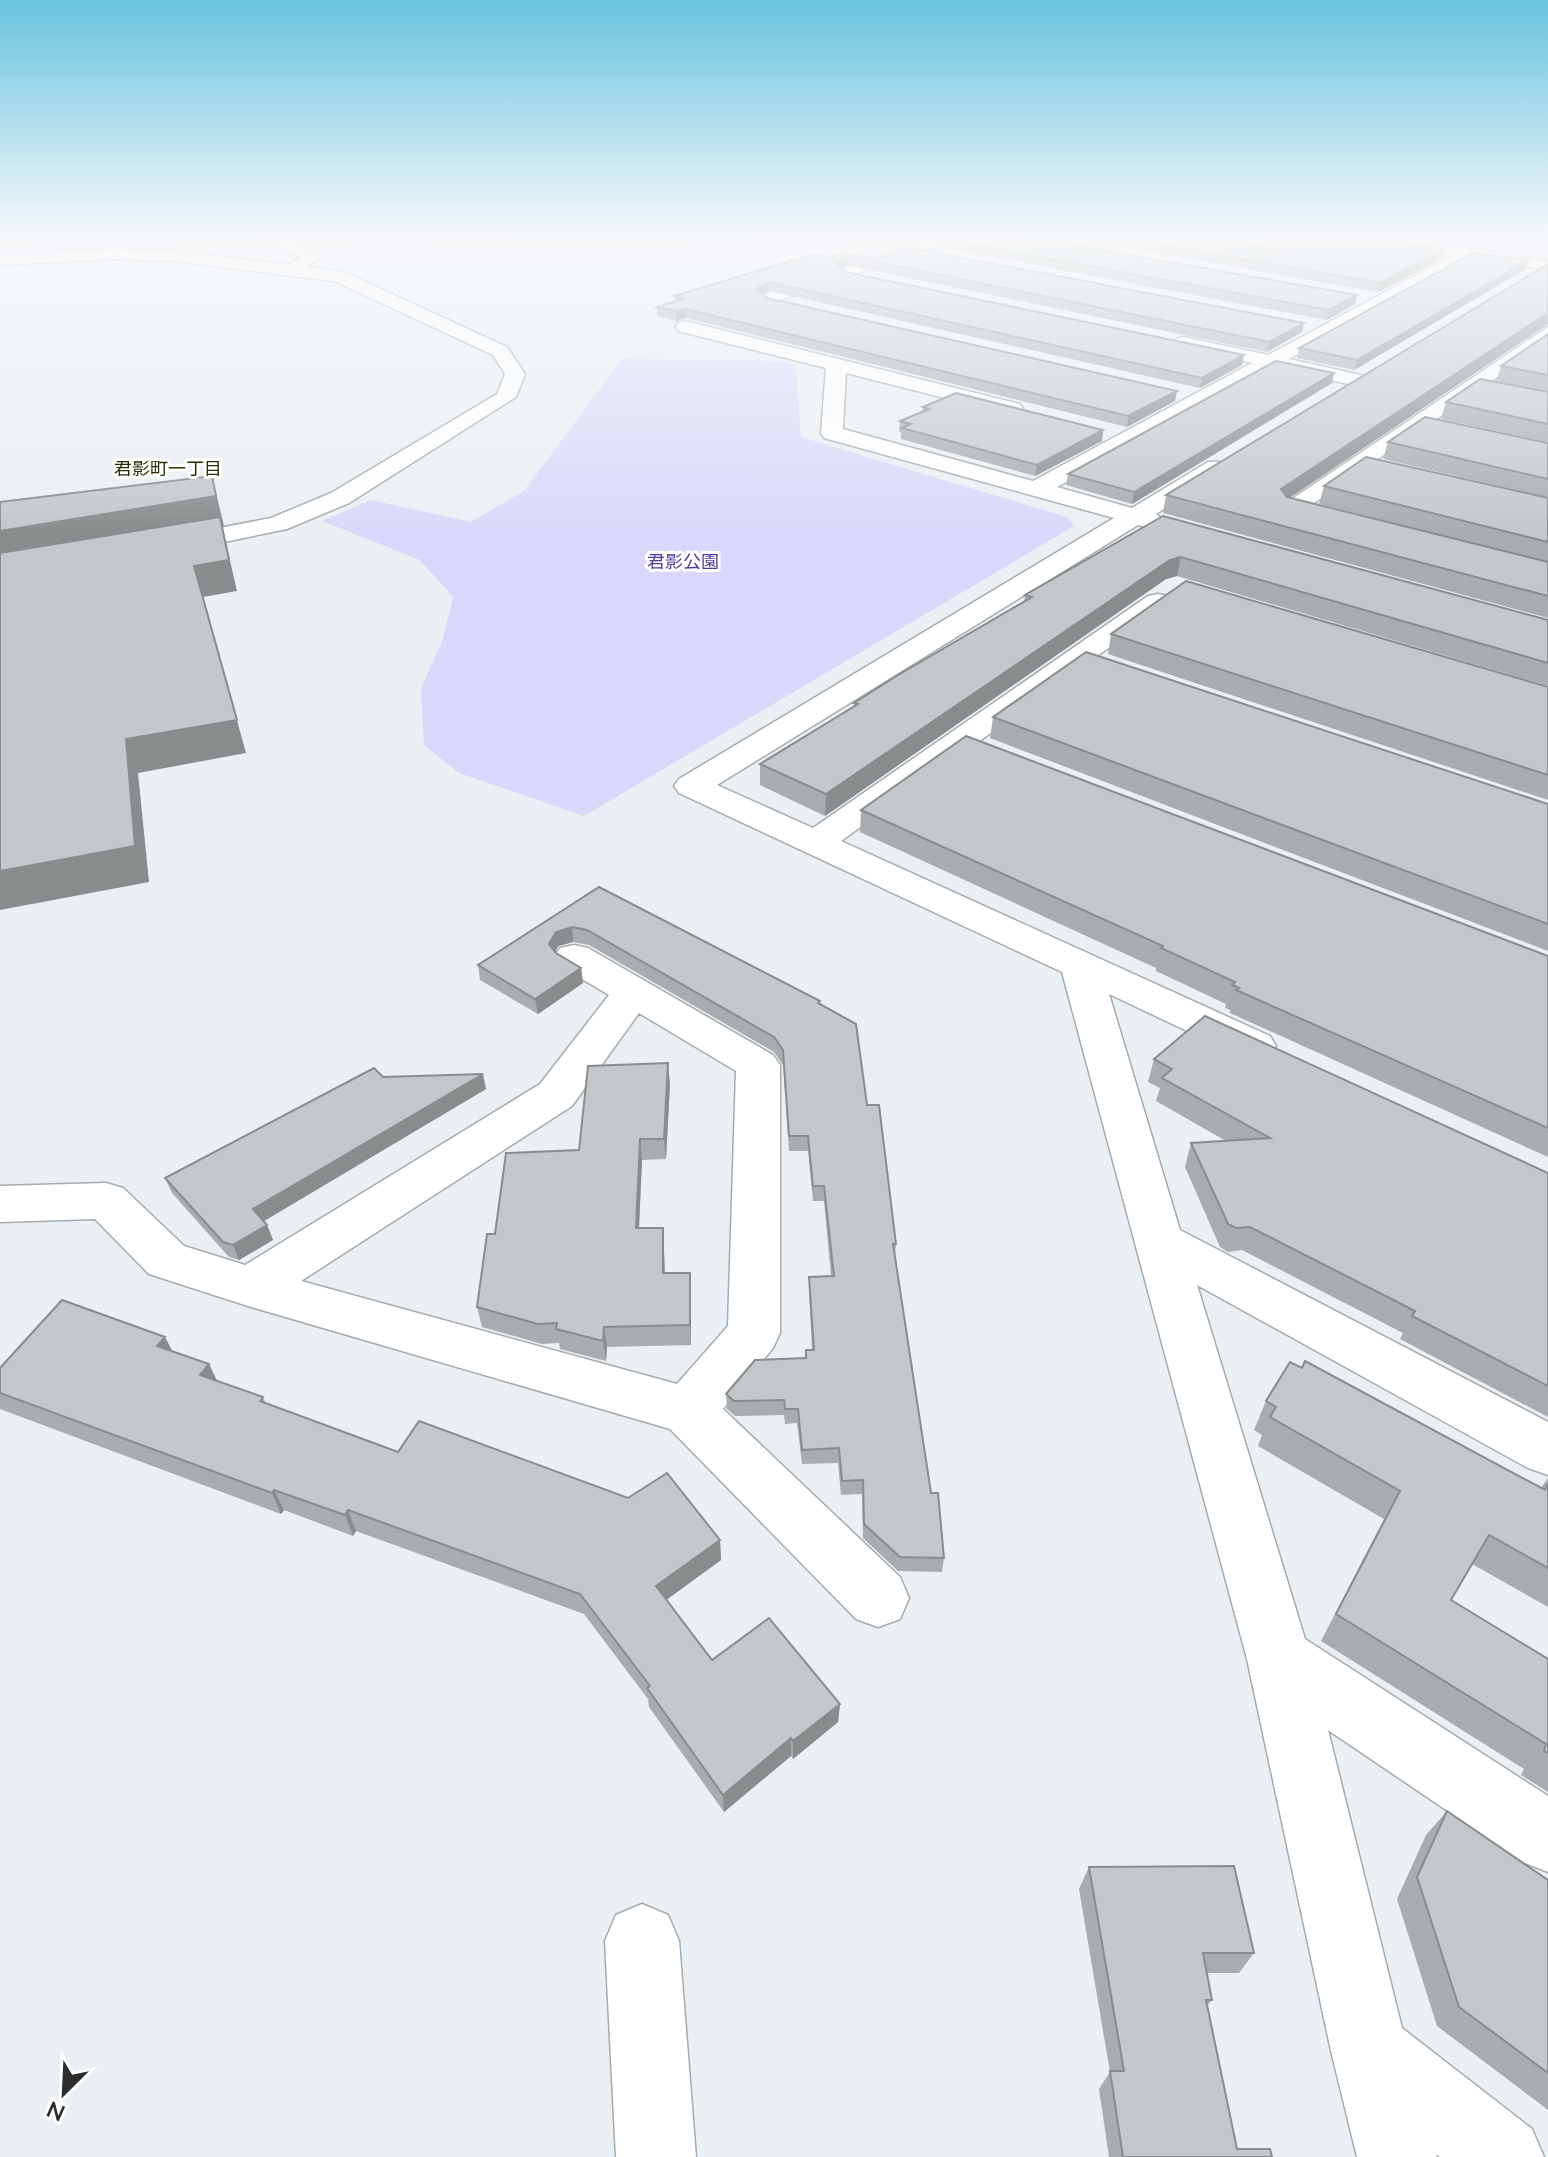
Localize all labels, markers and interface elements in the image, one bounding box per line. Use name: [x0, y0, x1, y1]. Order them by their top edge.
district label: 君影町一丁目: [114, 457, 222, 479]
park label: 君影公園: [647, 550, 719, 572]
north arrow: [24, 2053, 104, 2133]
text: N: [42, 2096, 69, 2128]

